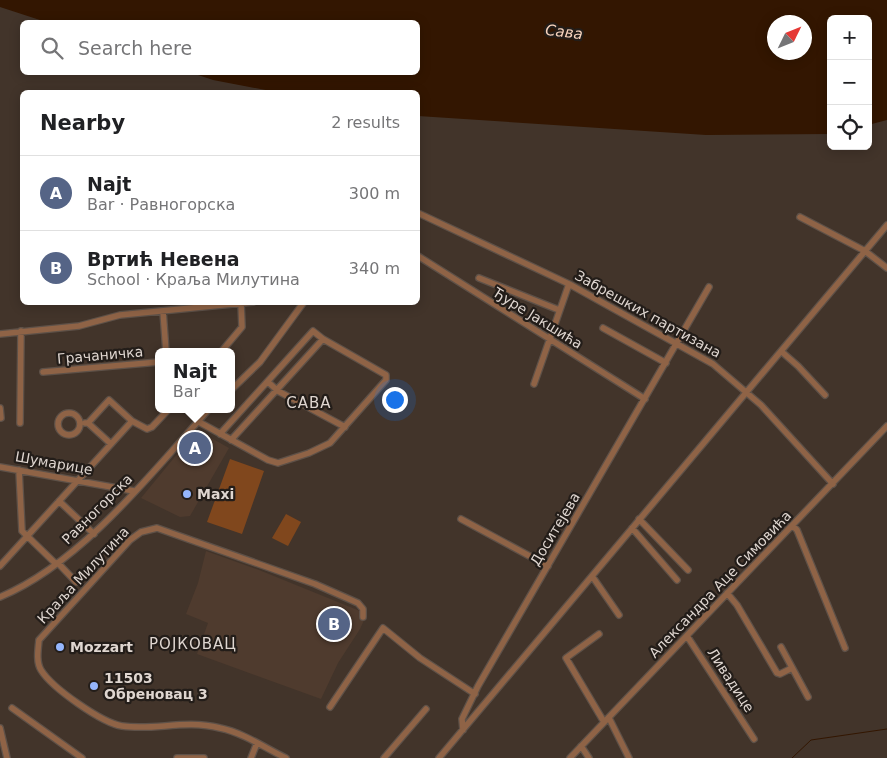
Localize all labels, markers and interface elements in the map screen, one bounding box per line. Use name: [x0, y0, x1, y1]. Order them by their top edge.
north arrow: [767, 15, 812, 60]
map controls: [827, 15, 872, 150]
button: +: [827, 15, 872, 60]
search box: [20, 20, 420, 75]
water label: Сава: [544, 21, 584, 43]
icon: search: [38, 34, 66, 62]
text: Search here: [78, 37, 192, 59]
button: −: [827, 60, 872, 105]
button: locate: [827, 105, 872, 150]
text: Nearby: [40, 111, 125, 135]
text: 2 results: [331, 113, 400, 132]
text: Najt: [87, 173, 131, 195]
text: A: [50, 184, 62, 203]
text: 300 m: [349, 184, 400, 203]
text: Bar · Равногорска: [87, 195, 235, 214]
text: Вртић Невена: [87, 248, 240, 270]
text: B: [50, 259, 62, 278]
text: 340 m: [349, 259, 400, 278]
street label: Забрешких партизана: [572, 267, 724, 361]
text: School · Краља Милутина: [87, 270, 300, 289]
street label: Ђуре Јакшића: [490, 284, 586, 352]
street label: Грачаничка: [56, 343, 144, 367]
popup: [155, 348, 235, 413]
text: Najt: [173, 360, 217, 382]
text: Bar: [173, 382, 200, 401]
your location: [382, 387, 408, 413]
district label: САВА: [286, 394, 332, 412]
pin: A: [179, 429, 211, 467]
street label: Шумарице: [14, 448, 94, 478]
street label: Равногорска: [59, 471, 135, 547]
place label: Maxi: [197, 486, 234, 502]
marker: Maxi: [181, 488, 193, 500]
street label: Доситејева: [527, 490, 583, 568]
street label: Александра Аце Симовића: [646, 507, 794, 661]
street label: Краља Милутина: [34, 523, 132, 627]
pin: B: [318, 605, 350, 643]
district label: РОЈКОВАЦ: [149, 635, 237, 653]
place label: Mozzart: [70, 639, 133, 655]
marker: Mozzart: [54, 641, 66, 653]
street label: Ливадице: [704, 645, 758, 715]
place label: 11503 Обреновац 3: [104, 670, 208, 702]
marker: 11503 Обреновац 3: [88, 680, 100, 692]

